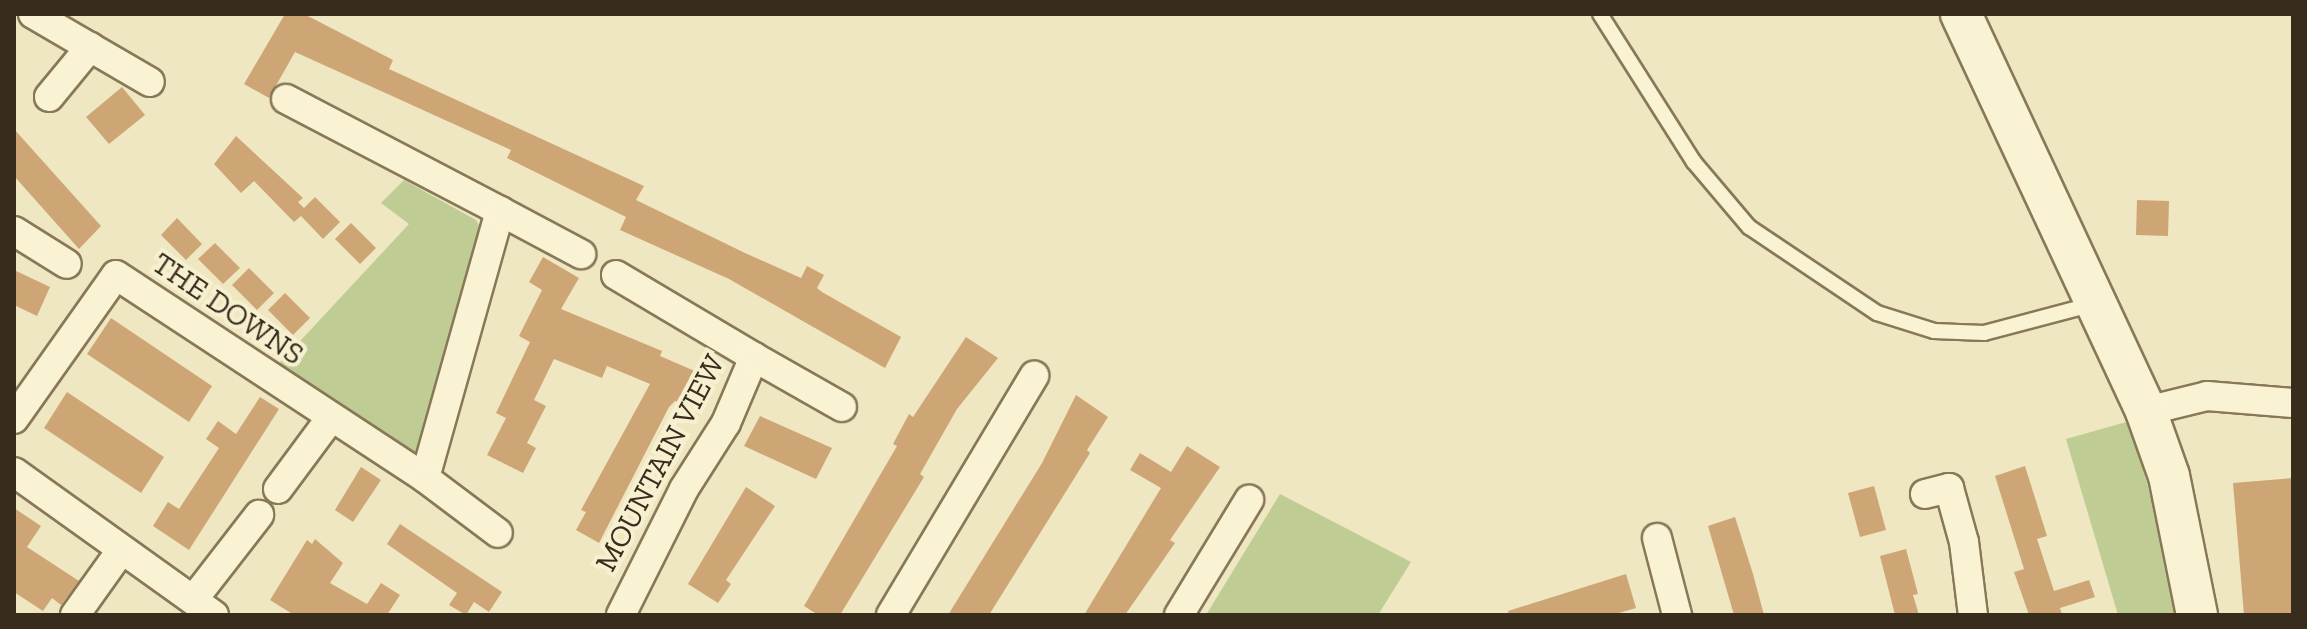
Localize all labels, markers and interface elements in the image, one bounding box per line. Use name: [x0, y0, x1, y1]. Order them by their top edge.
street label: THE DOWNS: [146, 245, 310, 373]
street label: MOUNTAIN VIEW: [588, 348, 732, 578]

